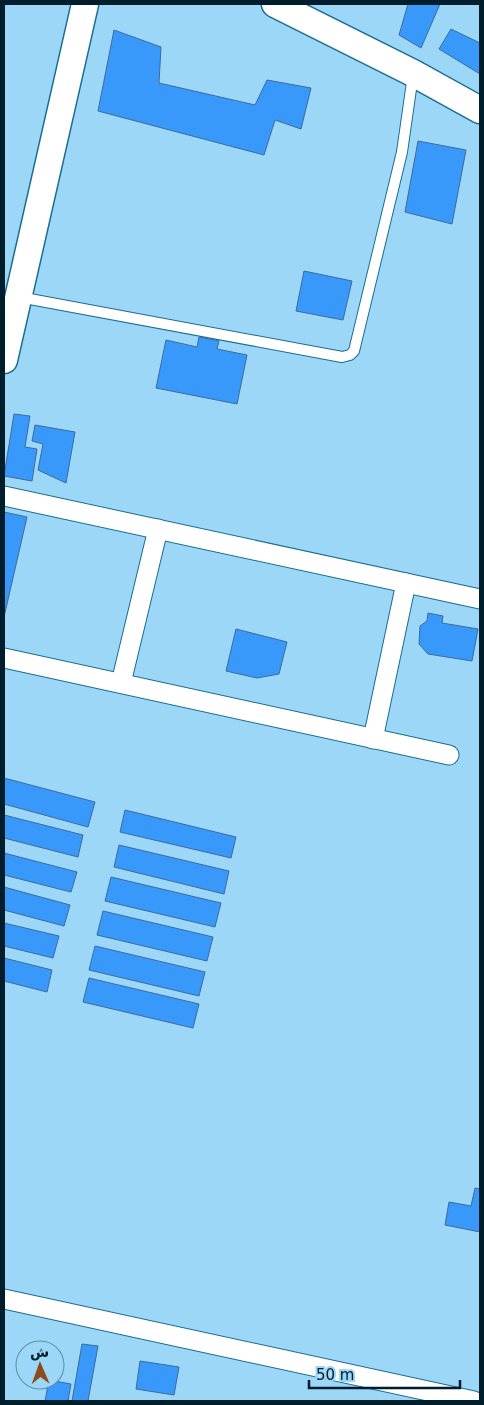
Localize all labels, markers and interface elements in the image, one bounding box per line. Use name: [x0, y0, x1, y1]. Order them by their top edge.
north arrow: [15, 1340, 65, 1390]
text: ش: [30, 1344, 49, 1360]
scale bar: [309, 1358, 460, 1390]
text: 50 m: [316, 1366, 354, 1384]

